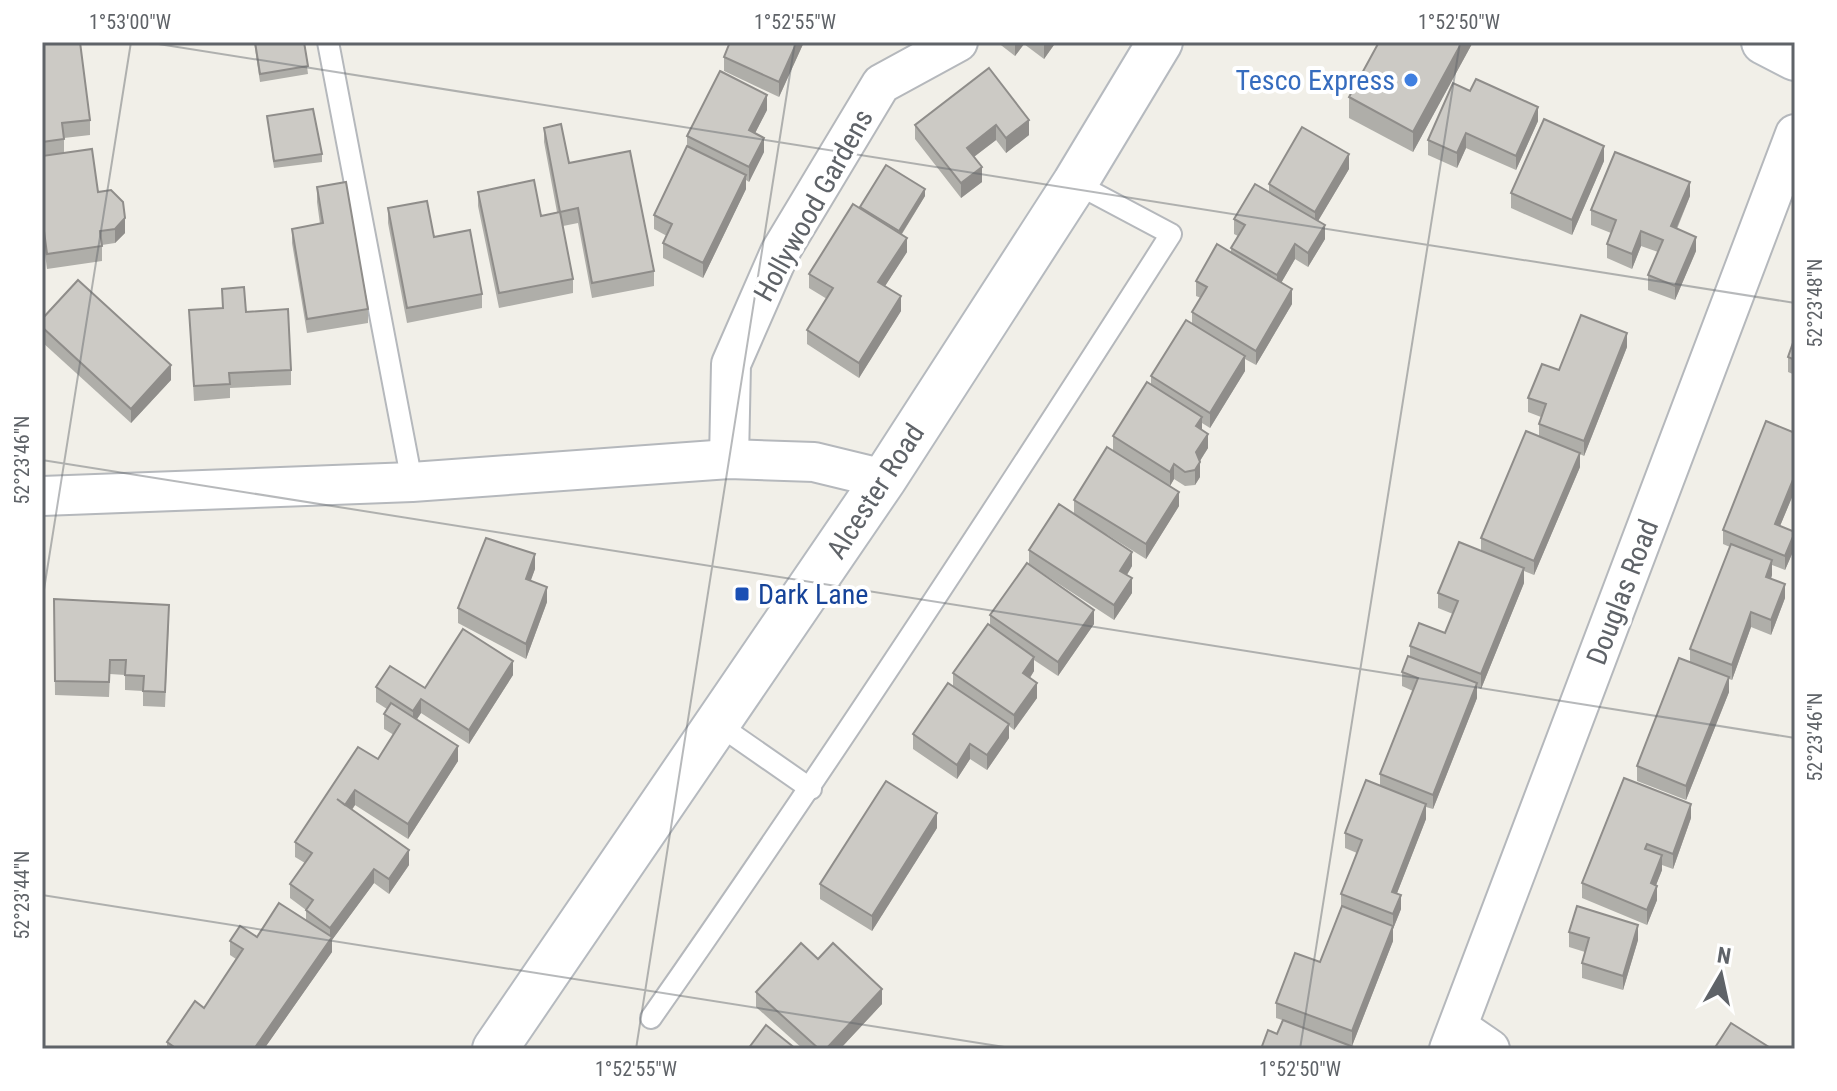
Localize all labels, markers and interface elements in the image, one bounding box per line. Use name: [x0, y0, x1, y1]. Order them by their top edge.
text: 1°53'00"W: [89, 10, 171, 34]
text: 1°52'55"W: [754, 10, 836, 34]
text: 1°52'50"W: [1418, 10, 1500, 34]
place label: Tesco Express: [1236, 64, 1395, 97]
marker: Tesco Express: [1402, 71, 1420, 89]
street label: Hollywood Gardens: [747, 104, 880, 307]
text: 52°23'48"N: [1803, 258, 1827, 348]
text: 52°23'46"N: [10, 415, 34, 505]
street label: Alcester Road: [820, 418, 931, 565]
street label: Douglas Road: [1580, 515, 1665, 669]
place label: Dark Lane: [758, 578, 868, 611]
marker: Dark Lane: [733, 585, 751, 603]
text: 52°23'46"N: [1803, 692, 1827, 782]
text: 52°23'44"N: [10, 850, 34, 940]
north arrow: [1681, 935, 1761, 1015]
text: N: [1715, 942, 1733, 969]
text: 1°52'55"W: [595, 1057, 677, 1081]
text: 1°52'50"W: [1259, 1057, 1341, 1081]

